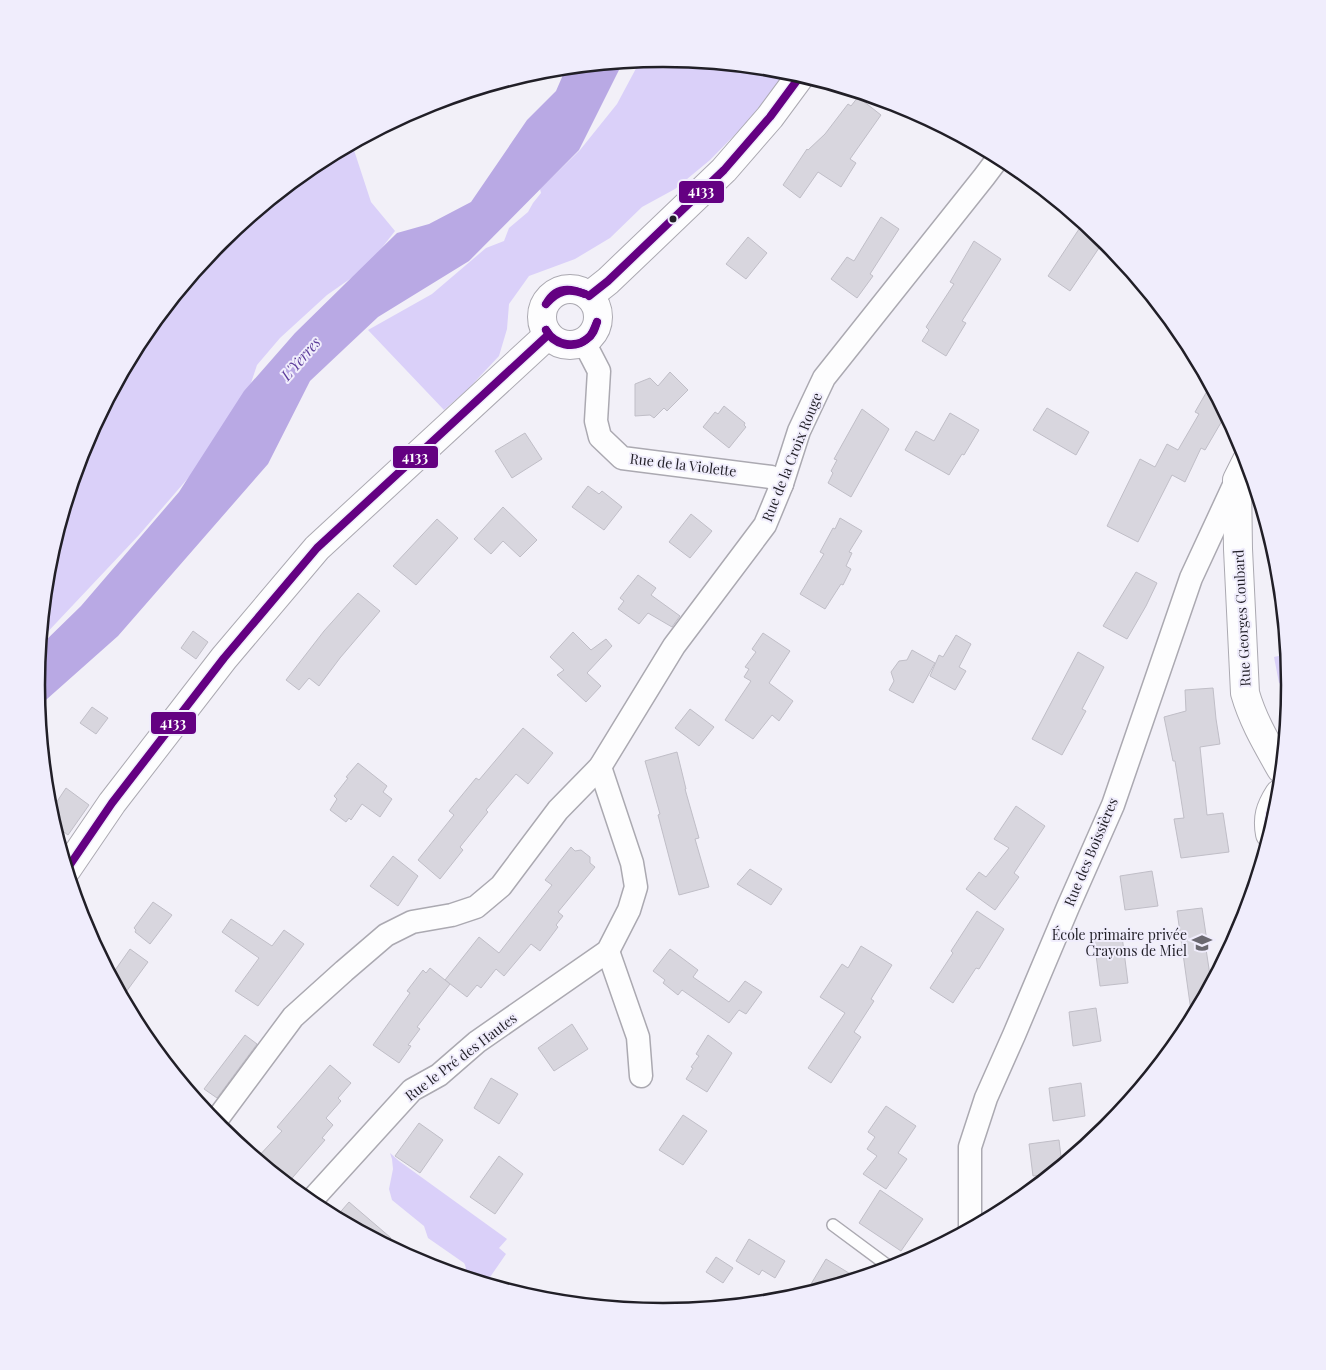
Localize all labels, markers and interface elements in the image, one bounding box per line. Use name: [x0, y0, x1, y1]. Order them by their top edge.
line badge: 4133: [678, 180, 725, 204]
text: 4133: [688, 181, 714, 200]
unlabelled marker: [668, 214, 678, 224]
water label: L'Yerres: [275, 332, 325, 385]
street label: Rue de la Croix Rouge: [757, 389, 826, 524]
line badge: 4133: [392, 445, 439, 469]
text: 4133: [402, 447, 428, 466]
street label: Rue de la Violette: [629, 449, 737, 480]
street label: Rue Georges Coubard: [1228, 549, 1255, 687]
line badge: 4133: [150, 711, 197, 735]
text: 4133: [160, 713, 186, 732]
street label: Rue des Boissières: [1059, 795, 1122, 909]
place label: École primaire privée Crayons de Miel: [1052, 925, 1187, 960]
school or university icon: École primaire privée Crayons de Miel: [1191, 932, 1213, 954]
street label: Rue le Pré des Hautes: [401, 1008, 520, 1105]

